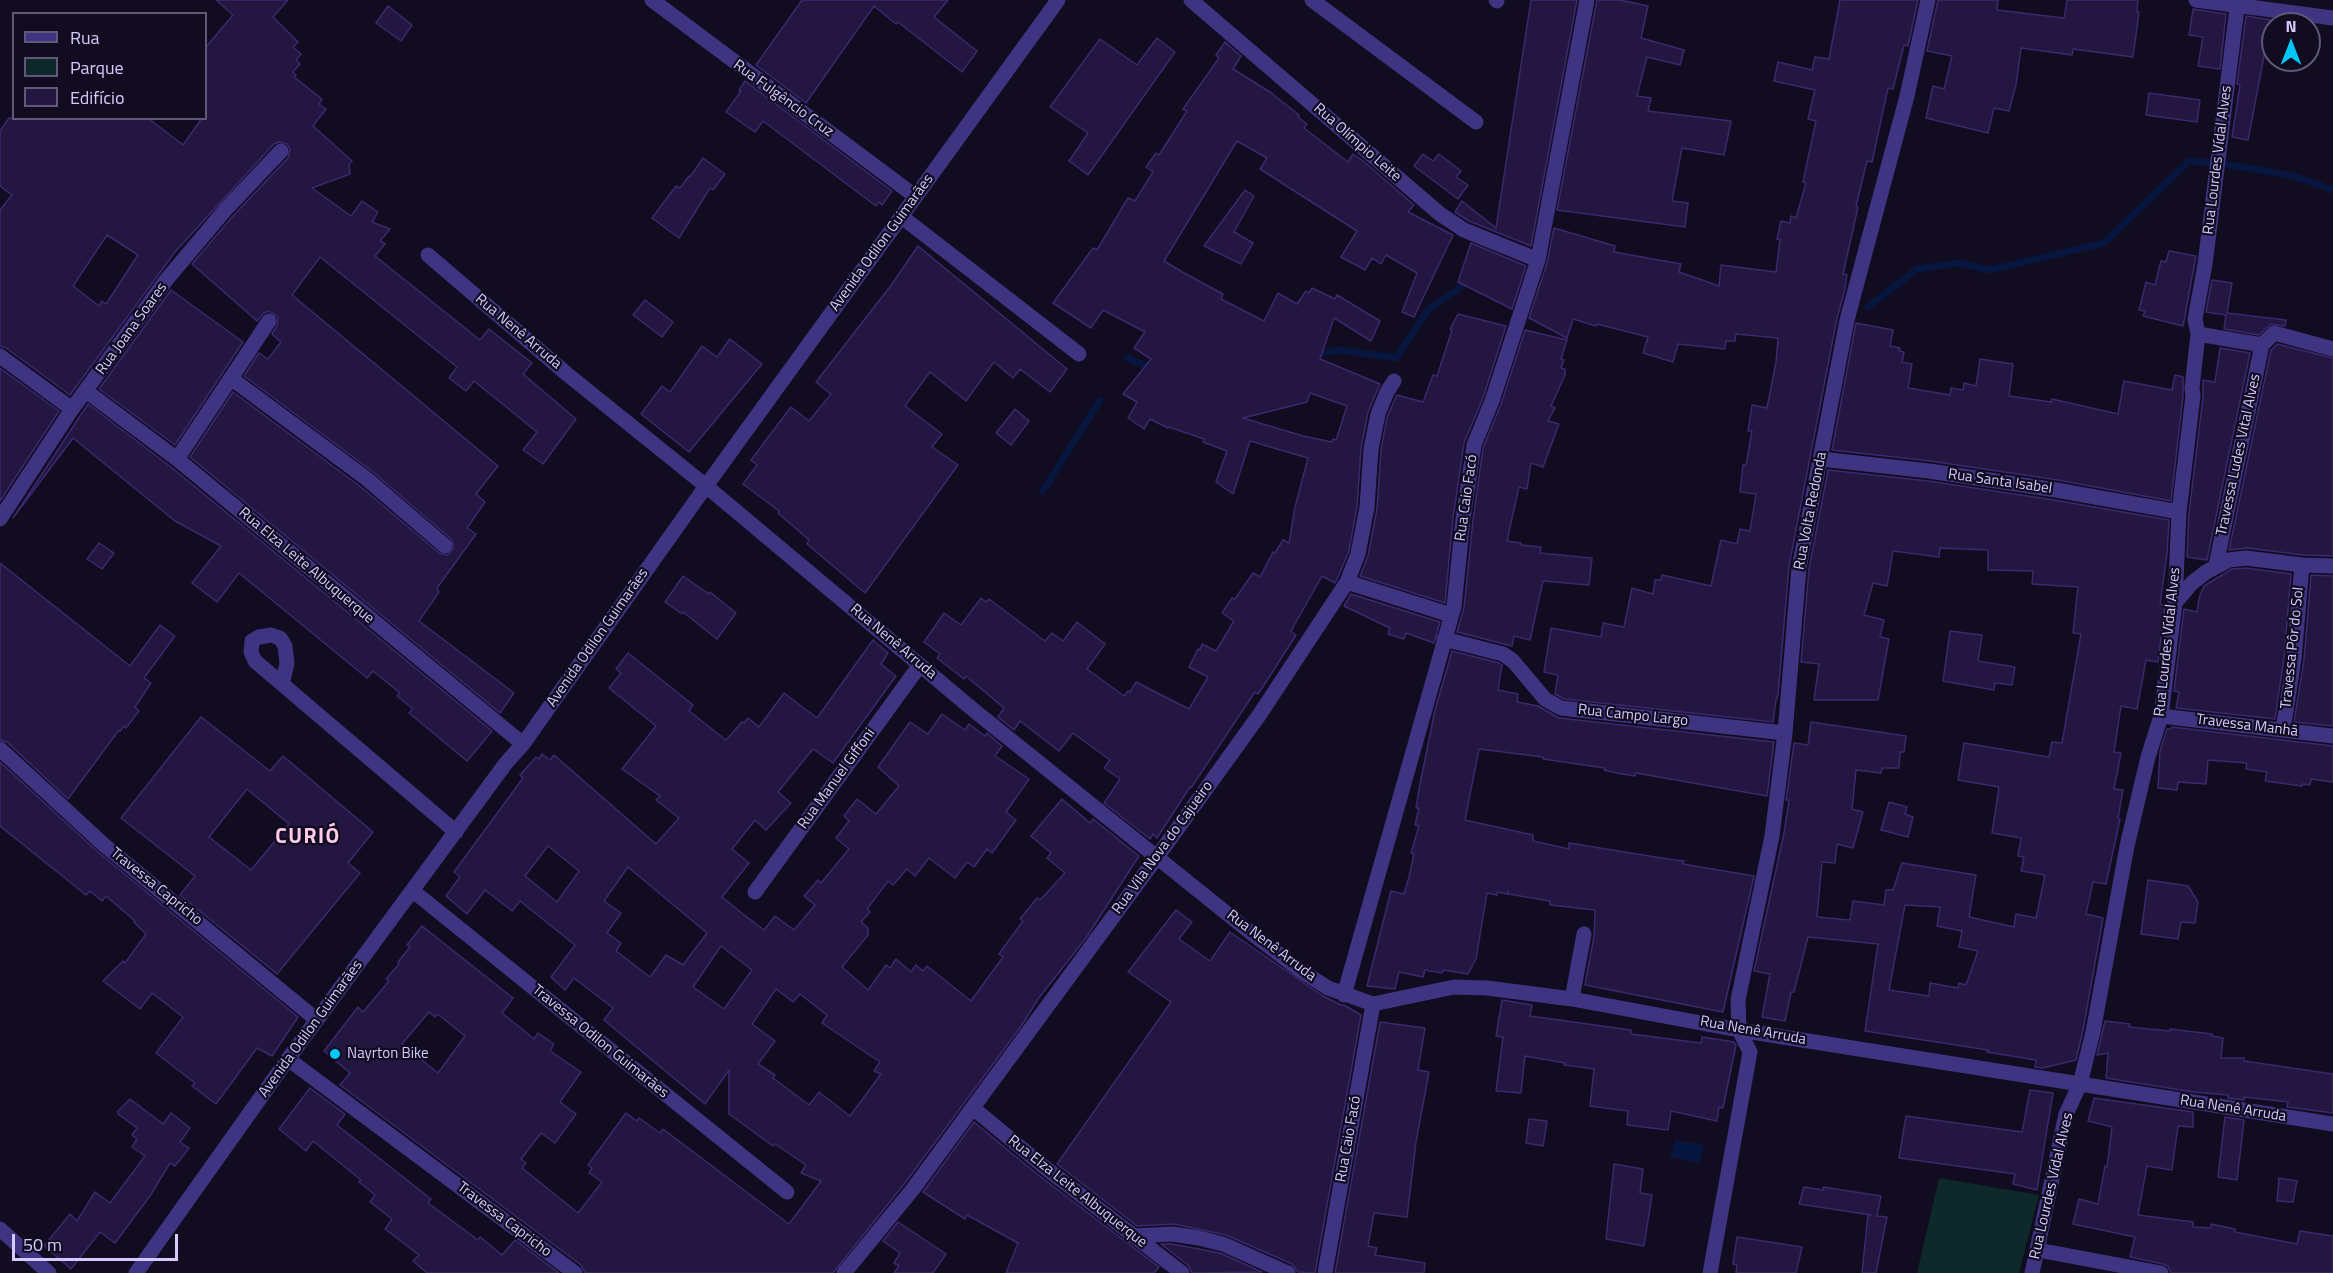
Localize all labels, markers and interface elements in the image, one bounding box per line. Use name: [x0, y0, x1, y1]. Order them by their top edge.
legend: [12, 12, 207, 120]
north arrow: [2261, 12, 2321, 72]
text: N: [2285, 14, 2297, 38]
text: Rua: [70, 24, 100, 51]
text: Parque: [70, 54, 124, 81]
street label: Rua Fulgêncio Cruz: [729, 57, 837, 141]
text: Edifício: [70, 84, 124, 111]
street label: Rua Lourdes Vídal Alves: [2200, 84, 2236, 236]
street label: Rua Olímpio Leite: [1309, 100, 1405, 186]
street label: Avenida Odilon Guimarães: [826, 171, 938, 315]
street label: Rua Joana Soares: [92, 279, 172, 379]
street label: Rua Nenê Arruda: [471, 291, 565, 373]
street label: Travessa Ludes Vital Alves: [2213, 372, 2265, 538]
street label: Rua Volta Redonda: [1791, 451, 1831, 571]
street label: Rua Caio Facó: [1452, 453, 1482, 543]
street label: Rua Santa Isabel: [1947, 466, 2053, 498]
street label: Rua Elza Leite Albuquerque: [234, 504, 378, 628]
street label: Avenida Odilon Guimarães: [543, 565, 653, 711]
street label: Rua Lourdes Vídal Alves: [2151, 566, 2185, 718]
street label: Travessa Pôr do Sol: [2278, 586, 2308, 710]
street label: Rua Nenê Arruda: [846, 601, 940, 683]
street label: Rua Campo Largo: [1577, 701, 1689, 731]
street label: Travessa Manhã: [2195, 711, 2299, 741]
street label: Rua Manuel Giffoni: [794, 725, 880, 833]
street label: Rua Vila Nova do Cajueiro: [1109, 778, 1217, 918]
district label: CURIÓ: [275, 825, 341, 851]
street label: Travessa Capricho: [106, 844, 206, 930]
street label: Rua Nenê Arruda: [1223, 907, 1319, 985]
street label: Avenida Odilon Guimarães: [255, 957, 367, 1101]
street label: Travessa Odilon Guimarães: [528, 981, 672, 1103]
street label: Rua Nenê Arruda: [1699, 1013, 1807, 1049]
place label: Nayrton Bike: [347, 1045, 429, 1063]
marker: Nayrton Bike: [328, 1047, 342, 1061]
street label: Rua Nenê Arruda: [2179, 1092, 2287, 1126]
street label: Rua Caio Facó: [1333, 1094, 1365, 1184]
street label: Rua Lourdes Vídal Alves: [2026, 1111, 2078, 1261]
street label: Rua Elza Leite Albuquerque: [1004, 1132, 1150, 1252]
street label: Travessa Capricho: [453, 1179, 555, 1261]
scale bar: [15, 1222, 182, 1260]
text: 50 m: [23, 1231, 62, 1258]

